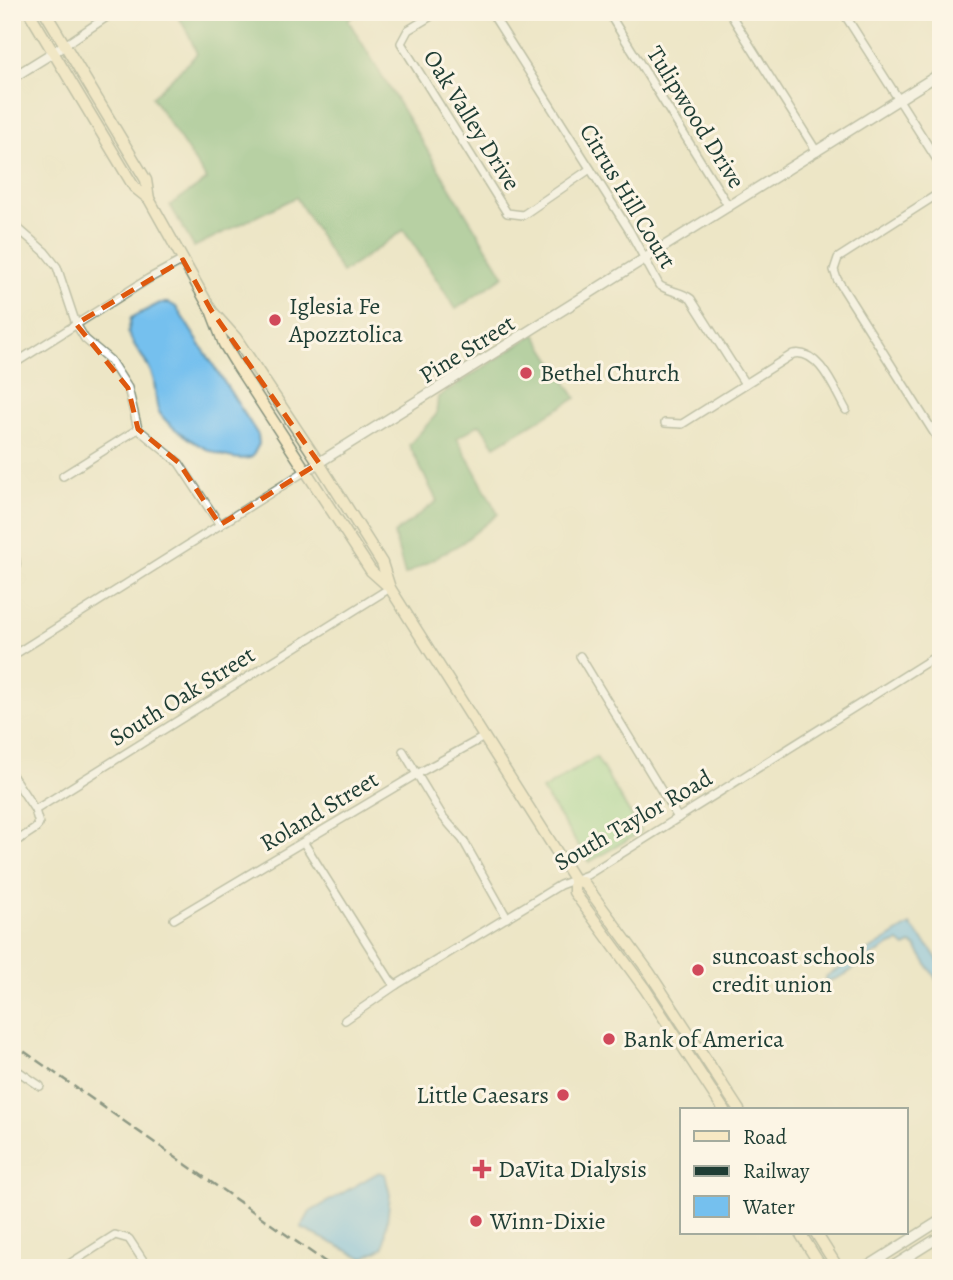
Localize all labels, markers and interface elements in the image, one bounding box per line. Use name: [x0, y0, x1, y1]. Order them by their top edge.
street label: Tulipwood Drive: [639, 40, 753, 194]
street label: Oak Valley Drive: [416, 44, 528, 196]
street label: Citrus Hill Court: [572, 118, 684, 274]
place label: Iglesia Fe Apozztolica: [288, 290, 404, 350]
street label: Pine Street: [413, 307, 521, 391]
marker: Iglesia Fe Apozztolica: [267, 312, 283, 328]
place label: Bethel Church: [540, 357, 680, 389]
marker: Bethel Church: [518, 365, 534, 381]
street label: South Oak Street: [103, 638, 261, 754]
street label: South Taylor Road: [548, 762, 718, 878]
street label: Roland Street: [254, 763, 384, 859]
place label: suncoast schools credit union: [712, 940, 875, 1000]
marker: suncoast schools credit union: [690, 962, 706, 978]
place label: Bank of America: [623, 1023, 785, 1055]
marker: Bank of America: [601, 1031, 617, 1047]
place label: Little Caesars: [416, 1079, 549, 1111]
marker: Little Caesars: [555, 1087, 571, 1103]
legend: [680, 1108, 908, 1234]
text: Road: [743, 1123, 787, 1151]
place label: DaVita Dialysis: [498, 1153, 647, 1185]
text: Railway: [743, 1157, 810, 1185]
marker: DaVita Dialysis: [472, 1159, 492, 1179]
text: Water: [742, 1193, 795, 1221]
place label: Winn-Dixie: [489, 1205, 605, 1237]
marker: Winn-Dixie: [468, 1213, 484, 1229]

